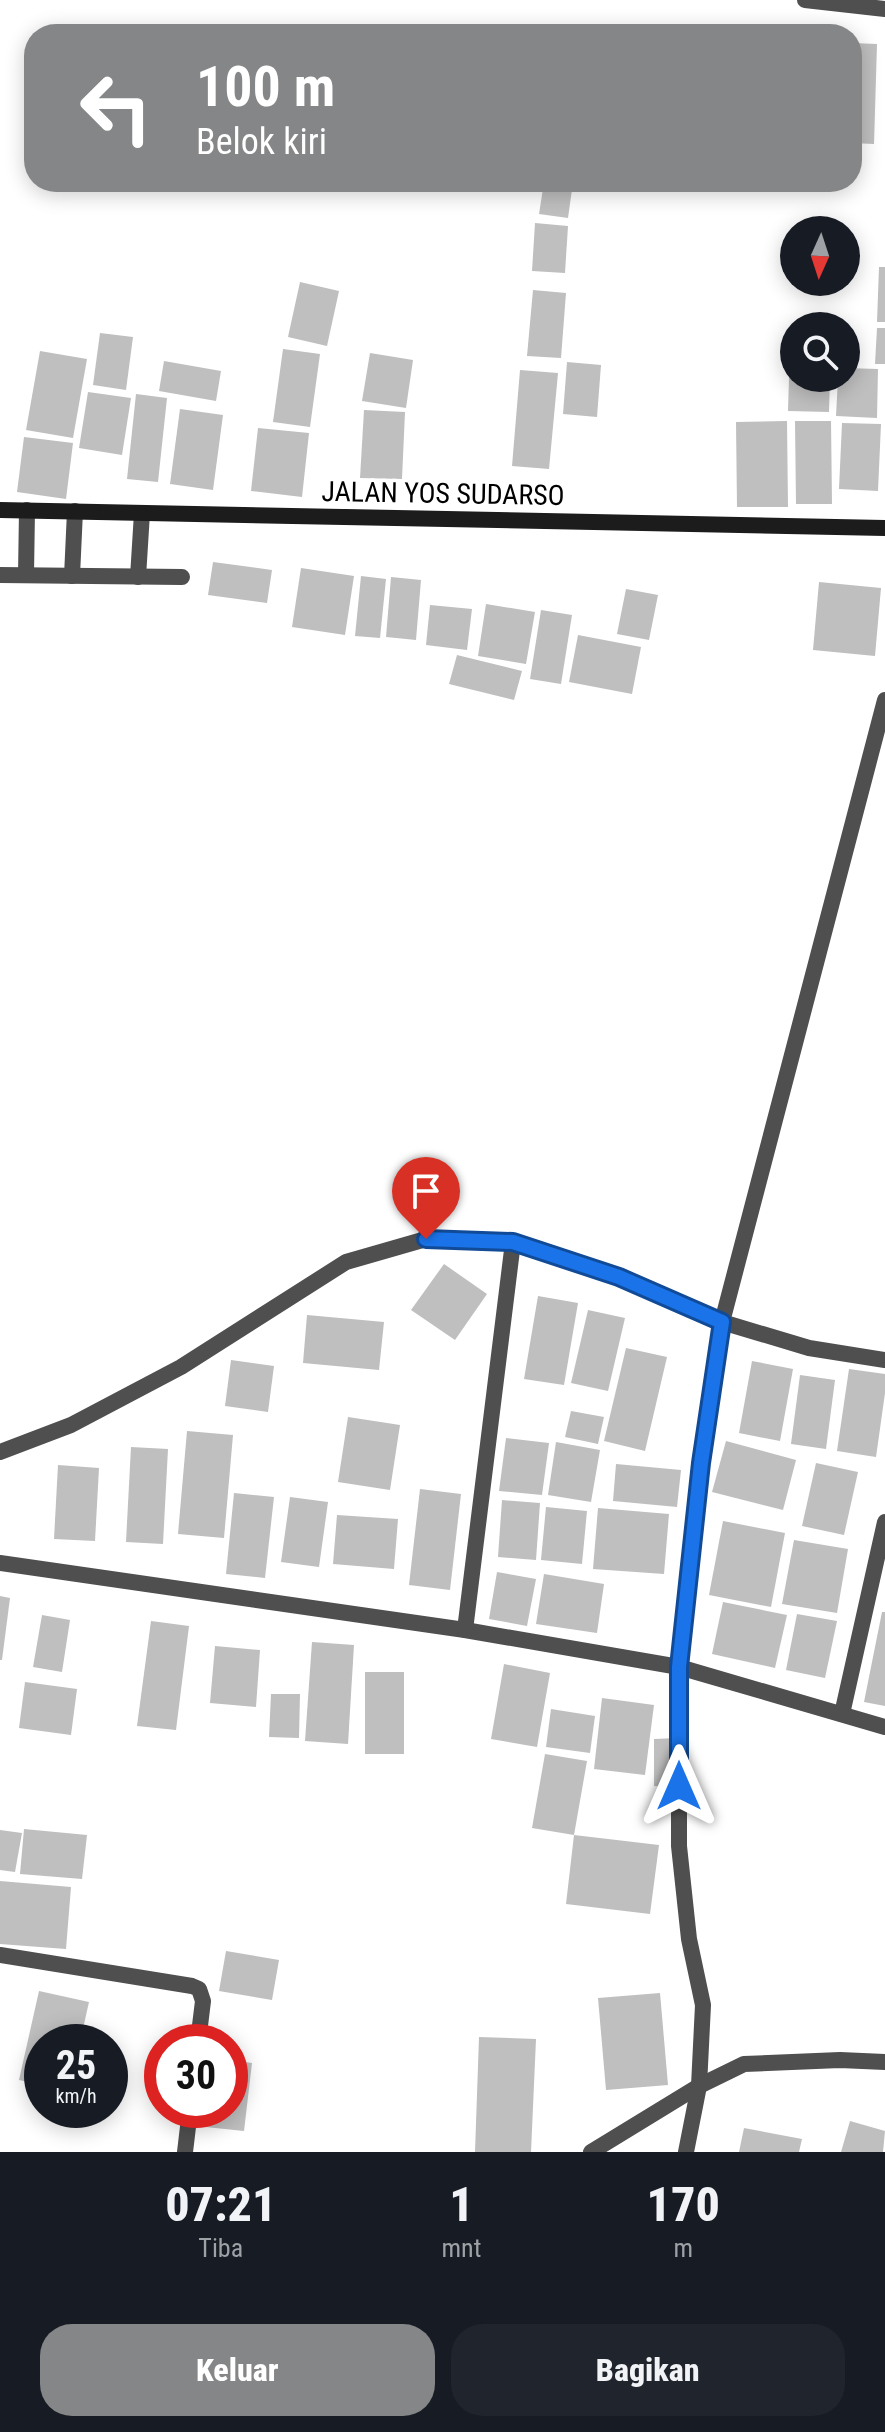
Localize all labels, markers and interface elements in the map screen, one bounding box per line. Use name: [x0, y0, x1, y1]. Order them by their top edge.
text: 100 m: [196, 54, 335, 120]
icon: left: [64, 56, 168, 160]
text: Belok kiri: [196, 121, 327, 163]
north arrow: [780, 216, 860, 296]
map controls: [780, 216, 860, 392]
button: search: [780, 312, 860, 392]
street label: JALAN YOS SUDARSO: [321, 475, 565, 512]
pin: [392, 1157, 460, 1239]
icon: arrive: [404, 1169, 448, 1213]
position arrow: [637, 1744, 721, 1828]
speed limit sign: 30: [144, 2024, 248, 2128]
text: 25: [56, 2042, 96, 2089]
text: km/h: [55, 2084, 97, 2108]
text: 07:21: [165, 2176, 276, 2233]
text: 1: [449, 2176, 474, 2233]
text: 170: [647, 2176, 720, 2233]
text: Tiba: [198, 2233, 243, 2263]
text: mnt: [442, 2233, 481, 2263]
text: m: [673, 2233, 693, 2263]
button: Keluar: [40, 2324, 435, 2416]
button: Bagikan: [451, 2324, 845, 2416]

